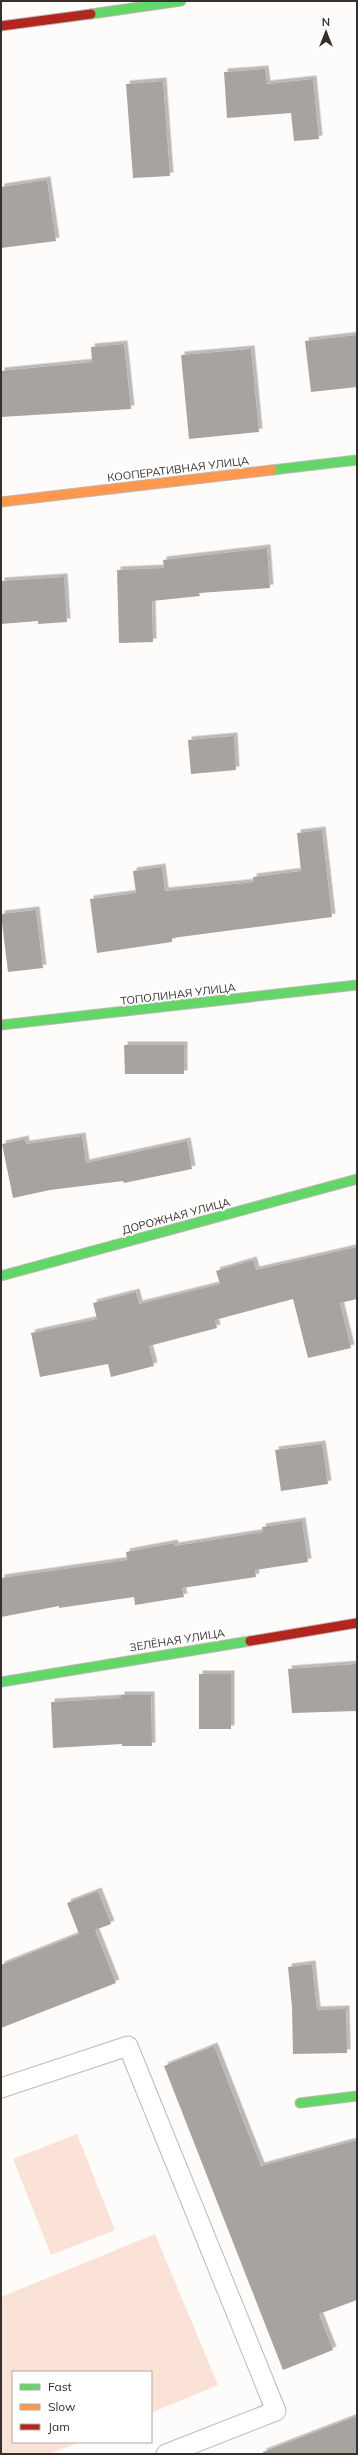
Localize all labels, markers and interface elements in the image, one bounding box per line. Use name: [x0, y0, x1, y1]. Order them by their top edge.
north arrow: [306, 12, 346, 52]
text: N: [322, 15, 330, 29]
street label: КООПЕРАТИВНАЯ УЛИЦА: [106, 453, 250, 485]
street label: ТОПОЛИНАЯ УЛИЦА: [120, 980, 236, 1008]
street label: ДОРОЖНАЯ УЛИЦА: [120, 1195, 232, 1237]
street label: ЗЕЛЁНАЯ УЛИЦА: [128, 1626, 226, 1654]
legend: [12, 2371, 152, 2443]
text: Fast: [48, 2379, 72, 2394]
text: Slow: [48, 2399, 76, 2414]
text: Jam: [48, 2419, 70, 2434]

